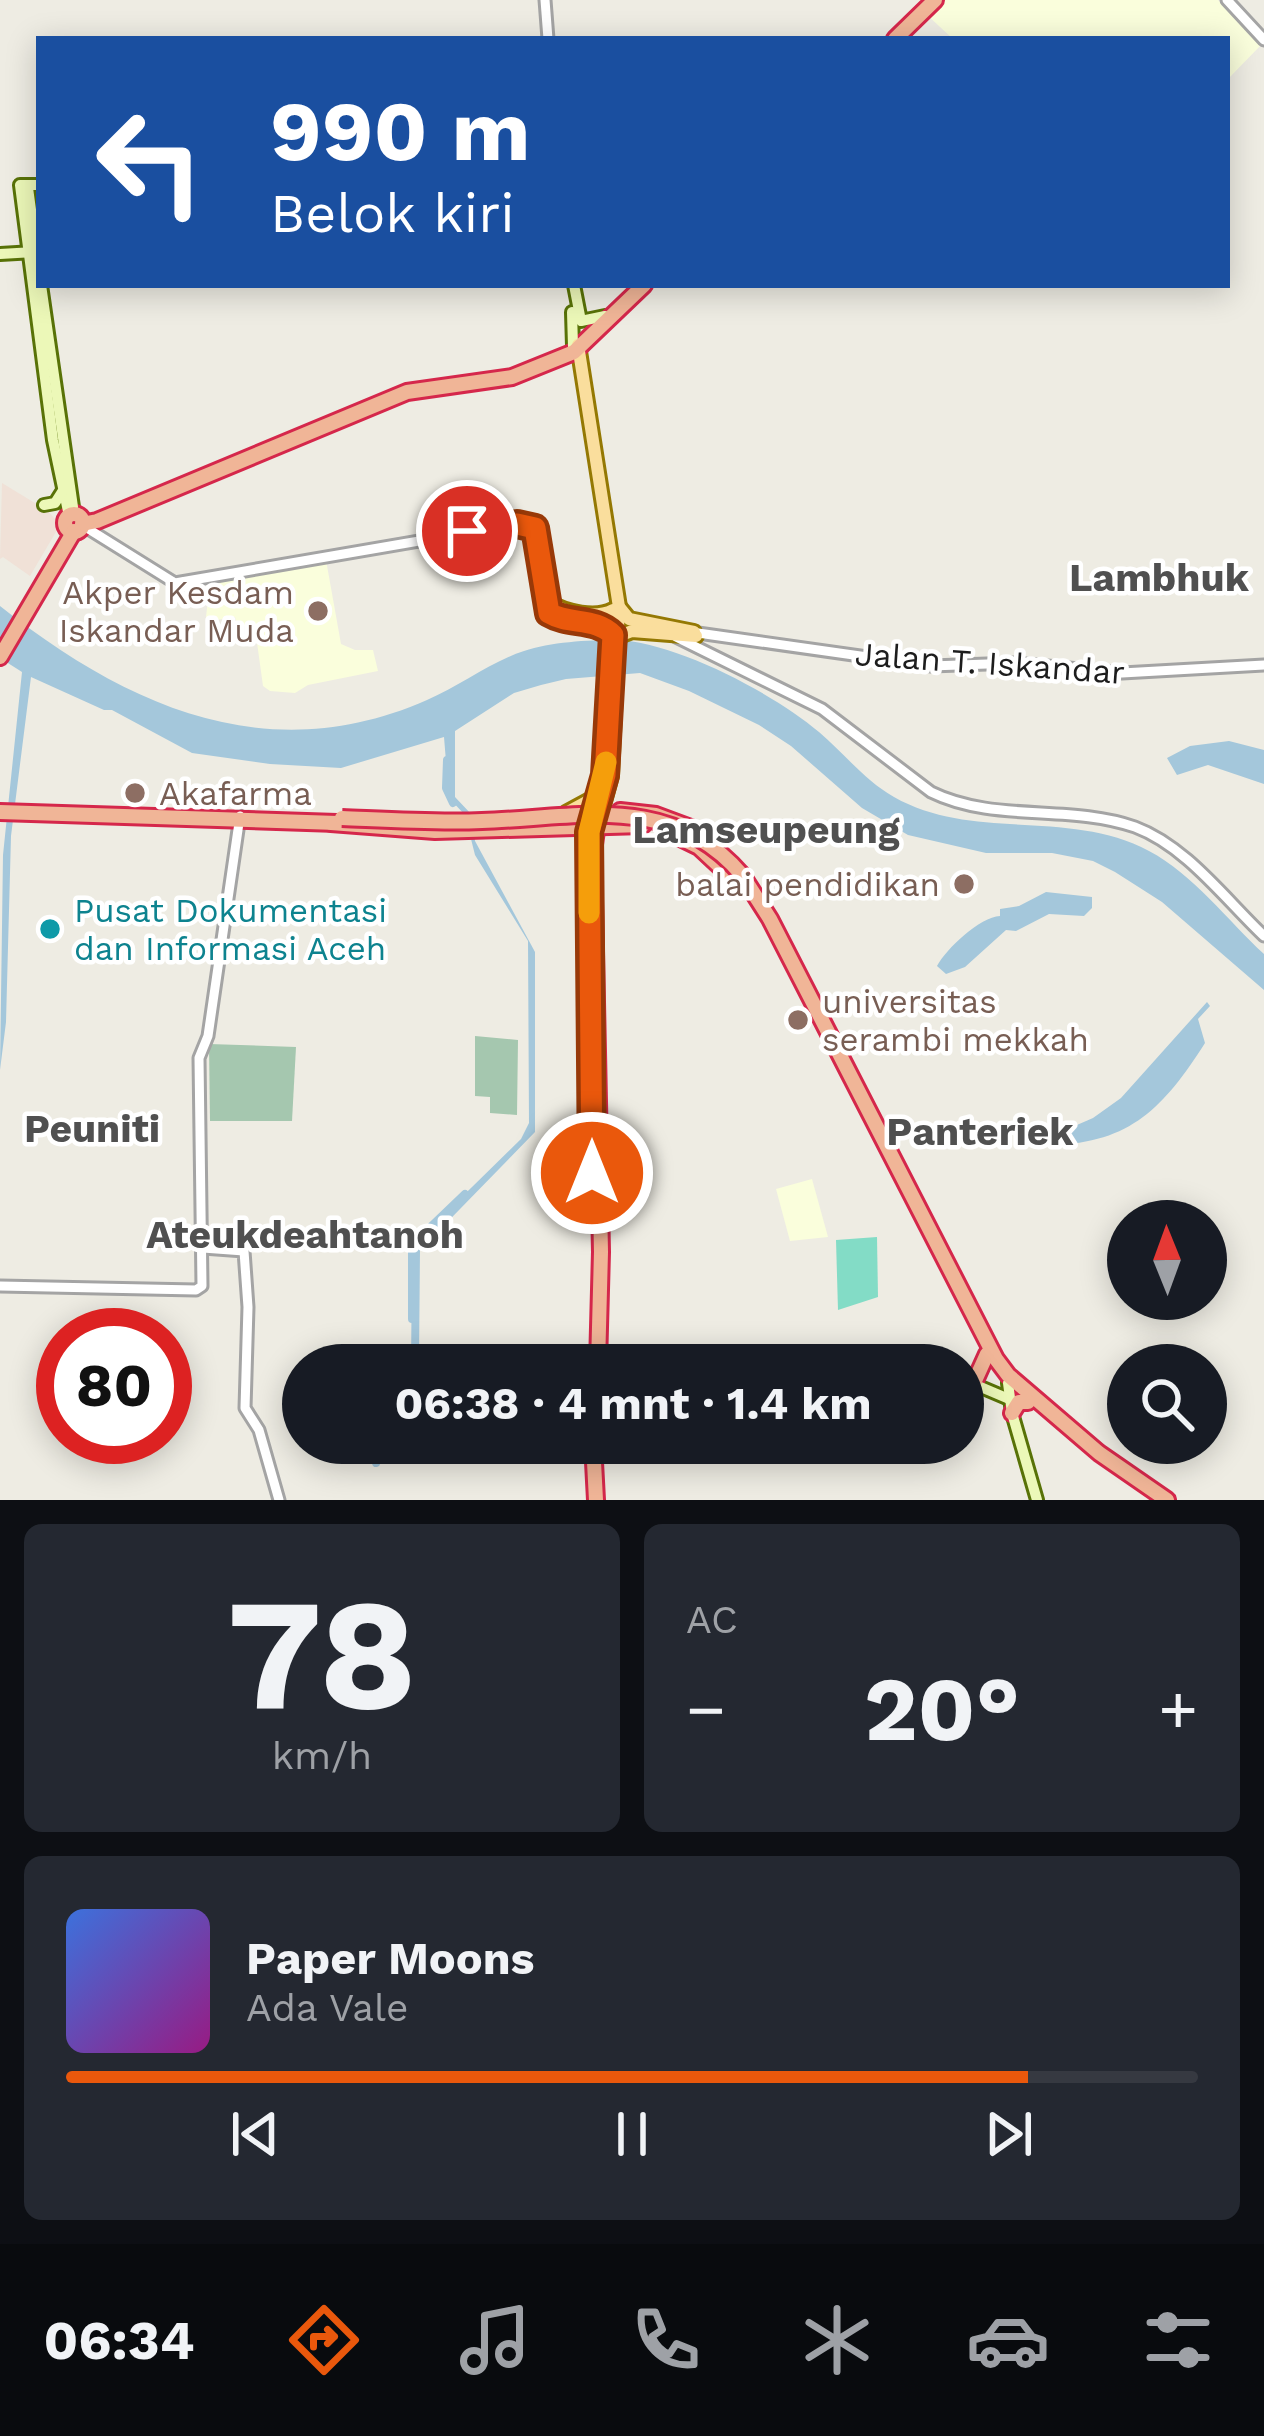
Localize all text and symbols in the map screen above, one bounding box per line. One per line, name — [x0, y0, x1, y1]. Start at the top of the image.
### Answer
text: 990 m — [270, 82, 531, 180]
icon: left — [72, 84, 228, 240]
text: Belok kiri — [270, 182, 515, 245]
pin — [416, 480, 518, 582]
icon: arrive — [434, 498, 500, 564]
district label: Lambhuk — [1069, 555, 1250, 600]
place label: Akper Kesdam Iskandar Muda — [59, 573, 294, 650]
marker: Akper Kesdam Iskandar Muda — [305, 598, 331, 624]
street label: Jalan T. Iskandar — [854, 634, 1126, 692]
place label: Akafarma — [159, 774, 312, 813]
marker: Akafarma — [122, 780, 148, 806]
district label: Lamseupeung — [632, 807, 900, 852]
place label: balai pendidikan — [675, 865, 940, 904]
marker: balai pendidikan — [951, 871, 977, 897]
place label: Pusat Dokumentasi dan Informasi Aceh — [74, 891, 387, 968]
marker: Pusat Dokumentasi dan Informasi Aceh — [37, 916, 63, 942]
place label: universitas serambi mekkah — [822, 982, 1089, 1059]
marker: universitas serambi mekkah — [785, 1007, 811, 1033]
district label: Peuniti — [24, 1106, 160, 1151]
district label: Panteriek — [886, 1109, 1074, 1154]
position arrow — [529, 1110, 655, 1236]
north arrow — [1107, 1200, 1227, 1320]
map controls — [1107, 1200, 1227, 1464]
district label: Ateukdeahtanoh — [146, 1212, 464, 1257]
speed limit sign: 80 — [36, 1308, 192, 1464]
button: search — [1107, 1344, 1227, 1464]
text: 06:38 · 4 mnt · 1.4 km — [394, 1377, 872, 1430]
text: 78 — [227, 1563, 417, 1746]
text: AC — [686, 1597, 738, 1642]
text: 20° — [864, 1656, 1020, 1762]
text: − — [686, 1671, 726, 1748]
text: + — [1158, 1671, 1198, 1748]
text: km/h — [272, 1733, 372, 1778]
text: Paper Moons — [246, 1932, 535, 1985]
text: Ada Vale — [246, 1985, 408, 2030]
icon: previous — [222, 2101, 288, 2167]
icon: pause — [599, 2101, 665, 2167]
icon: next — [976, 2101, 1042, 2167]
icon: directions — [282, 2298, 366, 2382]
icon: music — [453, 2298, 537, 2382]
icon: phone — [624, 2298, 708, 2382]
icon: climate — [795, 2298, 879, 2382]
icon: car — [966, 2298, 1050, 2382]
icon: filters — [1136, 2298, 1220, 2382]
text: 06:34 — [43, 2309, 195, 2372]

